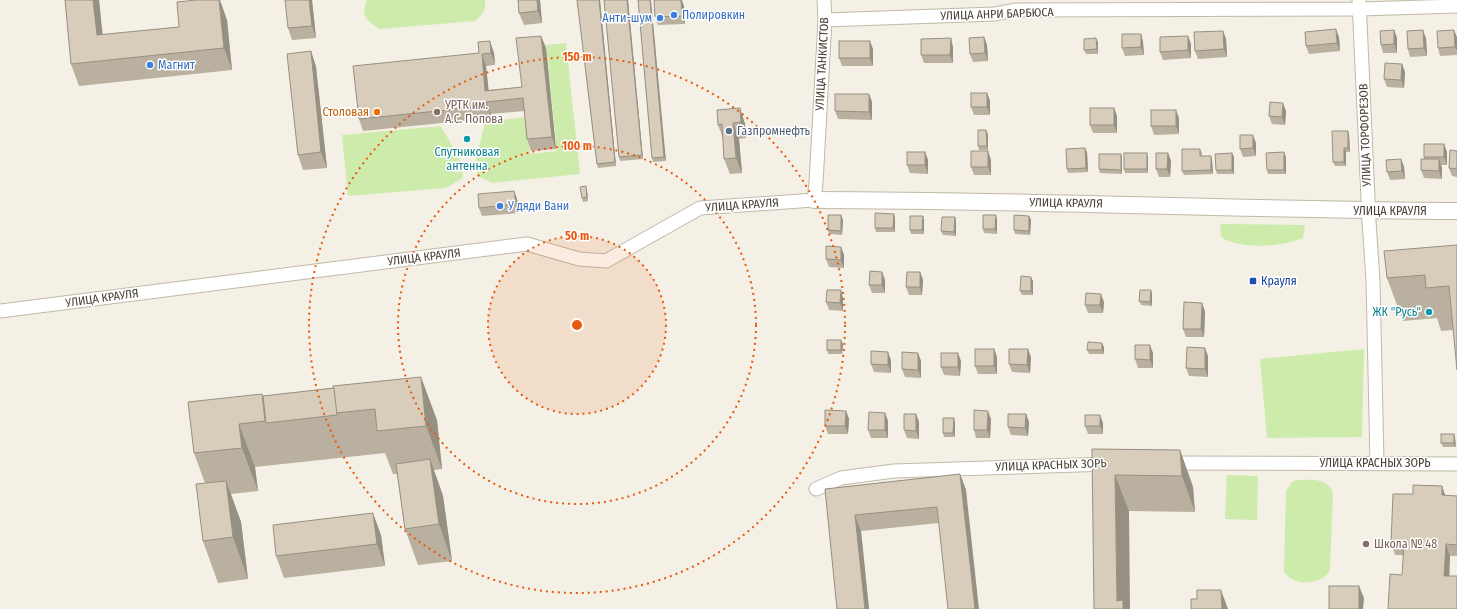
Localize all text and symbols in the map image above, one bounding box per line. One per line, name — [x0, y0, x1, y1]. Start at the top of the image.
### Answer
street label: УЛИЦА АНРИ БАРБЮСА — [939, 5, 1055, 23]
place label: Полировкин — [682, 8, 745, 22]
marker: Полировкин — [669, 10, 679, 20]
place label: Анти-шум — [602, 11, 652, 25]
marker: Анти-шум — [655, 13, 665, 23]
street label: УЛИЦА ТАНКИСТОВ — [813, 16, 831, 112]
text: 150 m — [562, 50, 592, 64]
place label: Магнит — [158, 58, 195, 72]
marker: Магнит — [145, 60, 155, 70]
street label: УЛИЦА ТОРФОРЕЗОВ — [1356, 83, 1374, 188]
place label: УРТК им. А.С. Попова — [444, 98, 503, 126]
place label: Столовая — [323, 105, 369, 119]
marker: Столовая — [372, 107, 382, 117]
marker: УРТК им. А.С. Попова — [432, 107, 442, 117]
place label: Газпромнефть — [737, 124, 811, 138]
marker: Газпромнефть — [724, 126, 734, 136]
marker: Спутниковая антенна — [462, 134, 472, 144]
text: 100 m — [562, 139, 592, 153]
place label: Спутниковая антенна — [435, 145, 499, 173]
street label: УЛИЦА КРАУЛЯ — [704, 195, 779, 215]
street label: УЛИЦА КРАУЛЯ — [1028, 195, 1103, 211]
place label: У дяди Вани — [507, 199, 569, 213]
marker: У дяди Вани — [495, 201, 505, 211]
street label: УЛИЦА КРАУЛЯ — [1352, 204, 1427, 218]
text: 50 m — [565, 229, 589, 243]
street label: УЛИЦА КРАУЛЯ — [386, 246, 461, 269]
place label: Крауля — [1261, 274, 1297, 288]
marker: Крауля — [1248, 276, 1258, 286]
street label: УЛИЦА КРАУЛЯ — [64, 286, 139, 310]
place label: ЖК "Русь" — [1373, 305, 1421, 319]
marker: ЖК "Русь" — [1424, 307, 1434, 317]
centre of rings — [570, 318, 584, 332]
street label: УЛИЦА КРАСНЫХ ЗОРЬ — [994, 456, 1107, 474]
street label: УЛИЦА КРАСНЫХ ЗОРЬ — [1318, 456, 1431, 470]
place label: Школа № 48 — [1374, 537, 1437, 551]
marker: Школа № 48 — [1361, 539, 1371, 549]

